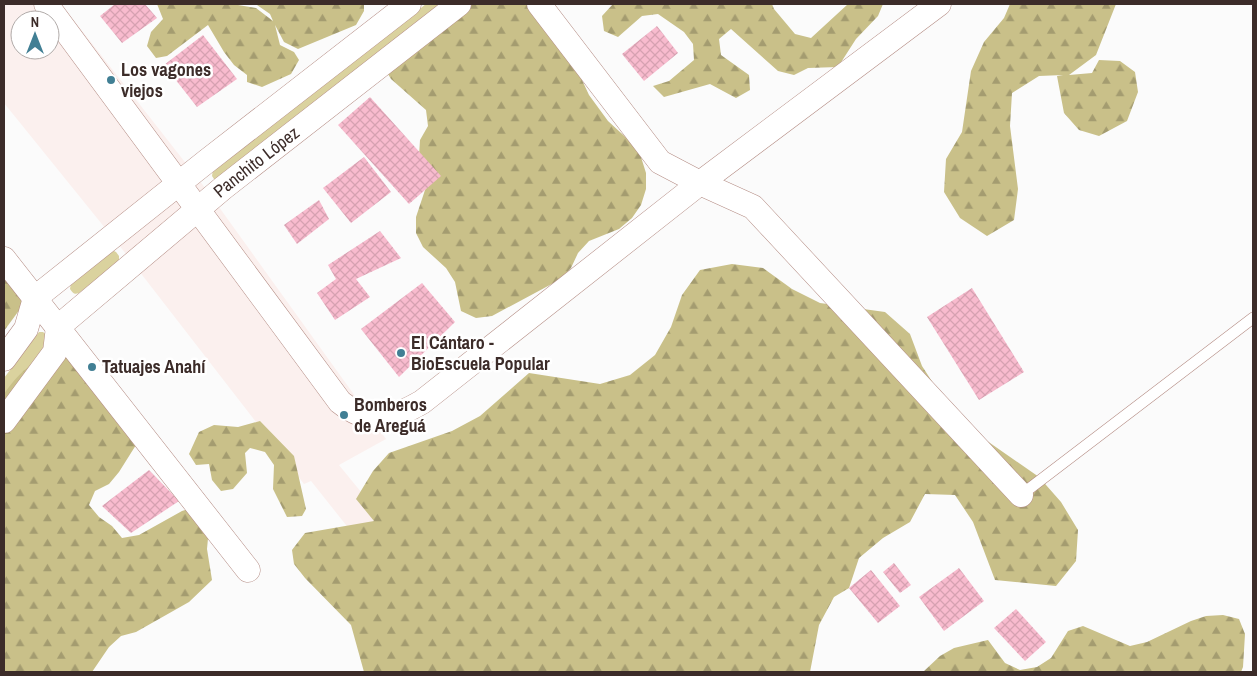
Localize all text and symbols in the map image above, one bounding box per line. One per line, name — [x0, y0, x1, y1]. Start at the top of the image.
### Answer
north arrow — [10, 10, 60, 60]
text: N — [31, 13, 39, 31]
place label: Los vagones viejos — [121, 57, 211, 103]
marker: Los vagones viejos — [105, 74, 117, 86]
street label: Panchito López — [208, 120, 304, 203]
place label: El Cántaro - BioEscuela Popular — [411, 330, 550, 376]
marker: El Cántaro - BioEscuela Popular — [395, 347, 407, 359]
place label: Tatuajes Anahí — [102, 354, 206, 379]
marker: Tatuajes Anahí — [86, 361, 98, 373]
place label: Bomberos de Areguá — [354, 392, 427, 438]
marker: Bomberos de Areguá — [338, 409, 350, 421]

